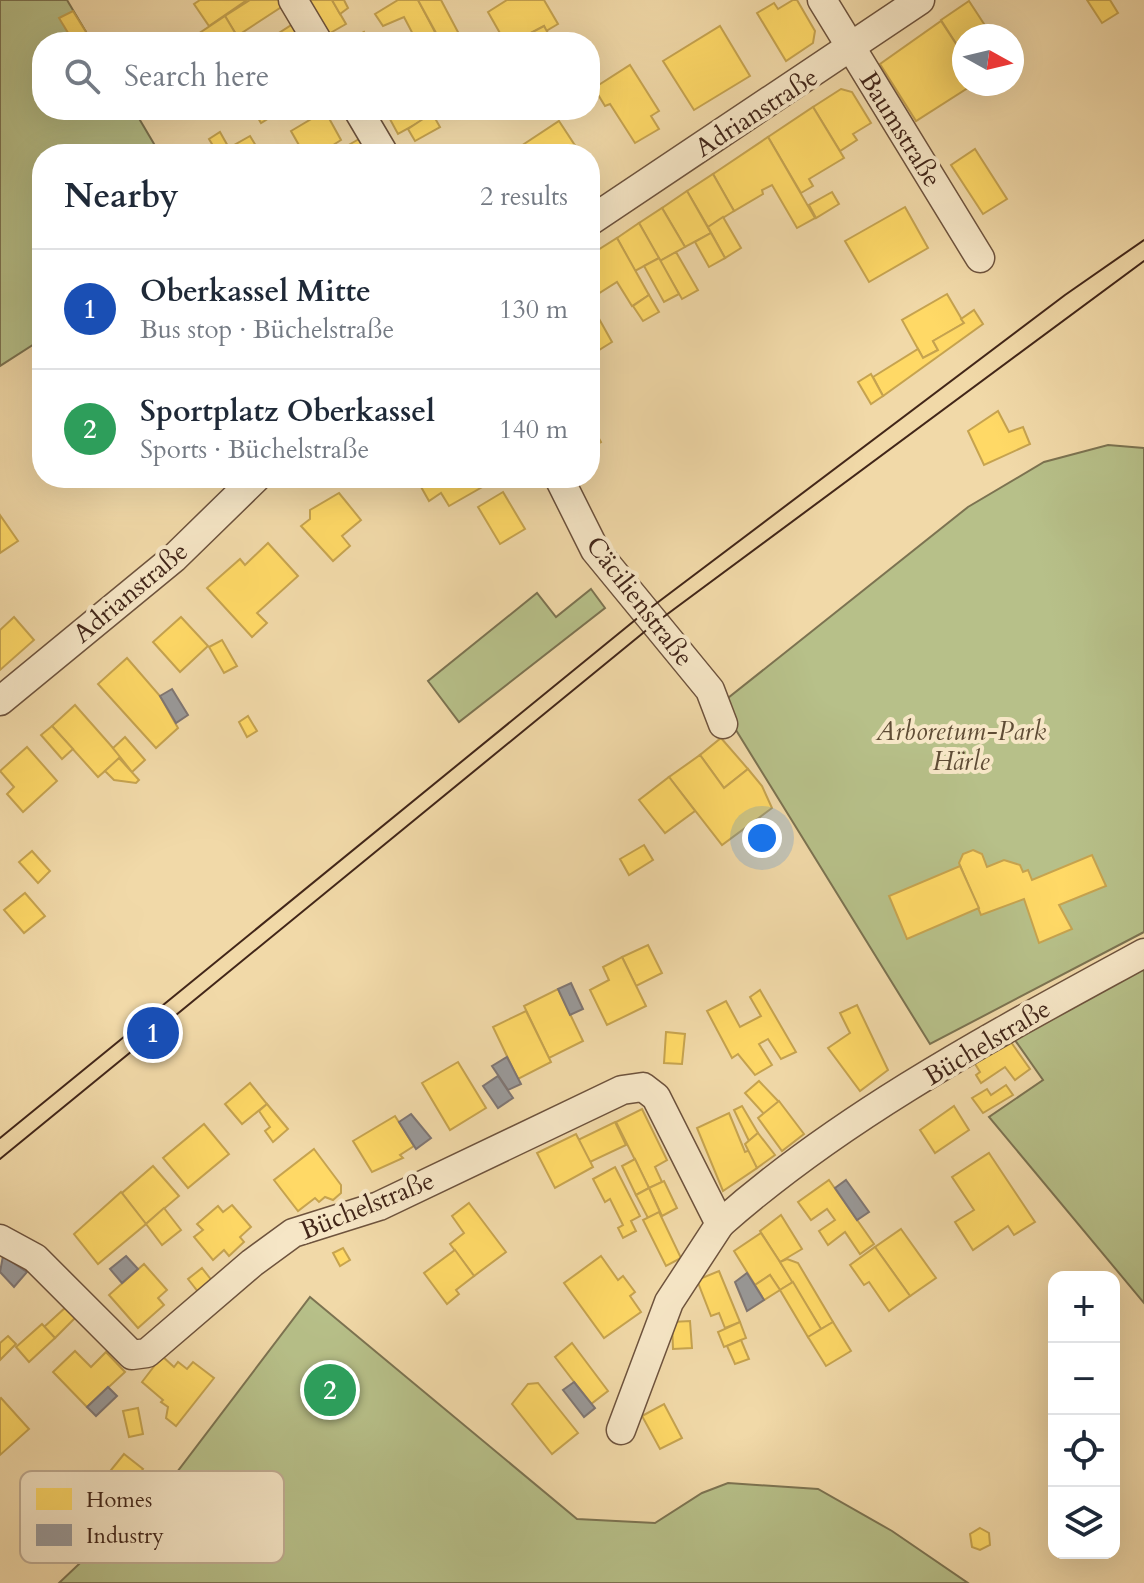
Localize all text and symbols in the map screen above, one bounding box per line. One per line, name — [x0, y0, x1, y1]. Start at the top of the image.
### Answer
north arrow — [952, 24, 1024, 96]
search box — [32, 32, 600, 120]
icon: search — [60, 54, 104, 98]
text: Search here — [124, 56, 269, 97]
street label: Adrianstraße — [688, 60, 825, 165]
street label: Baumstraße — [851, 65, 950, 194]
text: Nearby — [64, 173, 179, 219]
text: 2 results — [480, 179, 568, 214]
text: Oberkassel Mitte — [140, 271, 371, 312]
text: 1 — [83, 292, 97, 327]
text: 130 m — [499, 292, 568, 327]
text: Bus stop · Büchelstraße — [140, 312, 394, 347]
text: Sportplatz Oberkassel — [140, 391, 435, 432]
text: 2 — [83, 412, 97, 447]
text: 140 m — [499, 412, 568, 447]
text: Sports · Büchelstraße — [140, 432, 369, 467]
street label: Cäcilienstraße — [578, 529, 701, 674]
street label: Adrianstraße — [65, 534, 195, 651]
park label: Arboretum-Park Härle — [875, 714, 1046, 779]
your location — [742, 818, 782, 858]
street label: Büchelstraße — [918, 991, 1057, 1094]
pin: 1 — [127, 1003, 179, 1063]
street label: Büchelstraße — [295, 1163, 439, 1248]
map controls — [1048, 1271, 1120, 1559]
button: + — [1048, 1271, 1120, 1343]
button: − — [1048, 1343, 1120, 1415]
pin: 2 — [304, 1360, 356, 1420]
button: locate — [1048, 1415, 1120, 1487]
legend — [20, 1471, 284, 1563]
text: Homes — [86, 1485, 152, 1515]
button: layers — [1048, 1487, 1120, 1559]
text: Industry — [86, 1521, 164, 1551]

